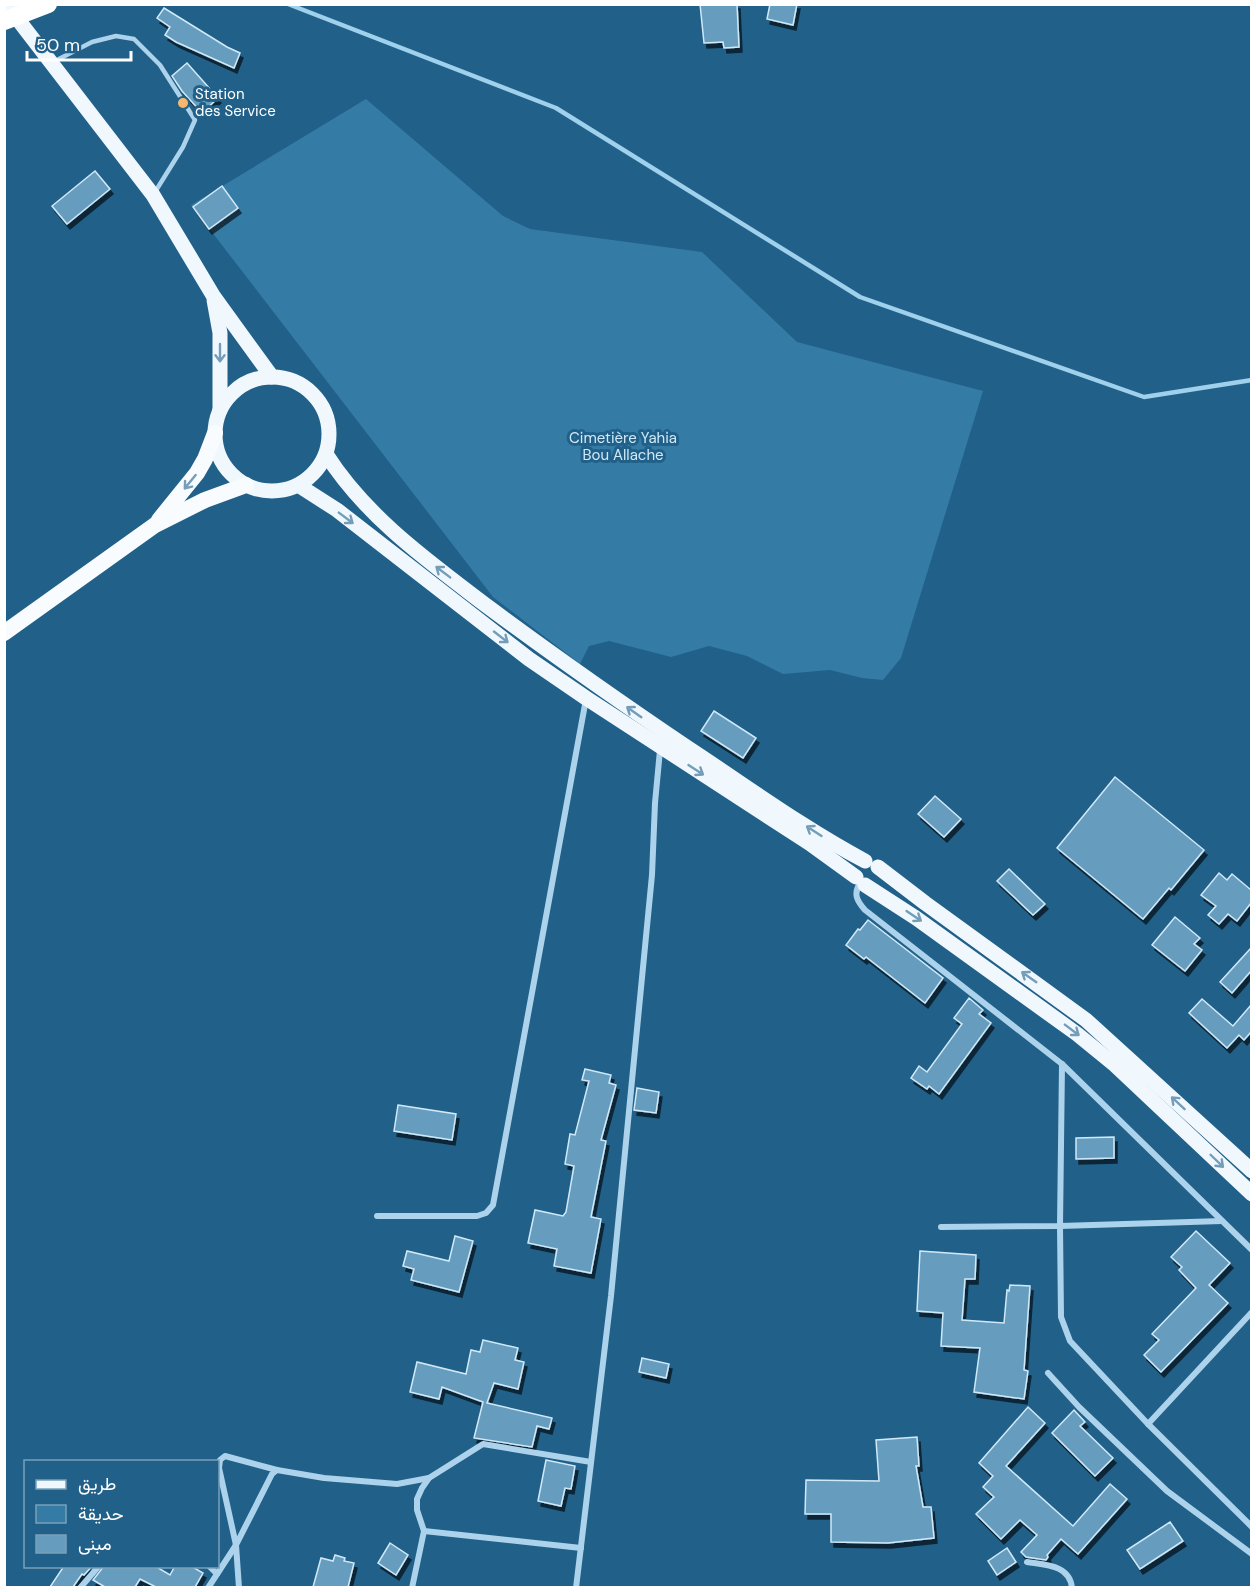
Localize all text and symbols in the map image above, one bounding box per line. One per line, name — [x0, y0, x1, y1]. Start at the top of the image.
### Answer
scale bar — [27, 24, 130, 62]
text: 50 m — [36, 33, 80, 57]
place label: Station des Service — [195, 84, 276, 121]
marker: Station des Service — [176, 96, 190, 110]
one-way arrow — [214, 343, 226, 363]
park label: Cimetière Yahia Bou Allache — [569, 428, 677, 465]
one-way arrow — [183, 473, 196, 489]
one-way arrow — [338, 511, 354, 524]
one-way arrow — [435, 566, 451, 579]
one-way arrow — [492, 631, 508, 644]
one-way arrow — [627, 706, 643, 718]
one-way arrow — [688, 764, 705, 777]
one-way arrow — [806, 825, 823, 837]
one-way arrow — [905, 911, 922, 923]
one-way arrow — [1021, 971, 1037, 983]
one-way arrow — [1064, 1024, 1080, 1037]
one-way arrow — [1171, 1096, 1186, 1110]
one-way arrow — [1209, 1153, 1224, 1167]
legend — [24, 1460, 219, 1568]
text: طريق — [78, 1472, 116, 1496]
text: حديقة — [78, 1502, 124, 1526]
text: مبنى — [78, 1532, 112, 1556]

